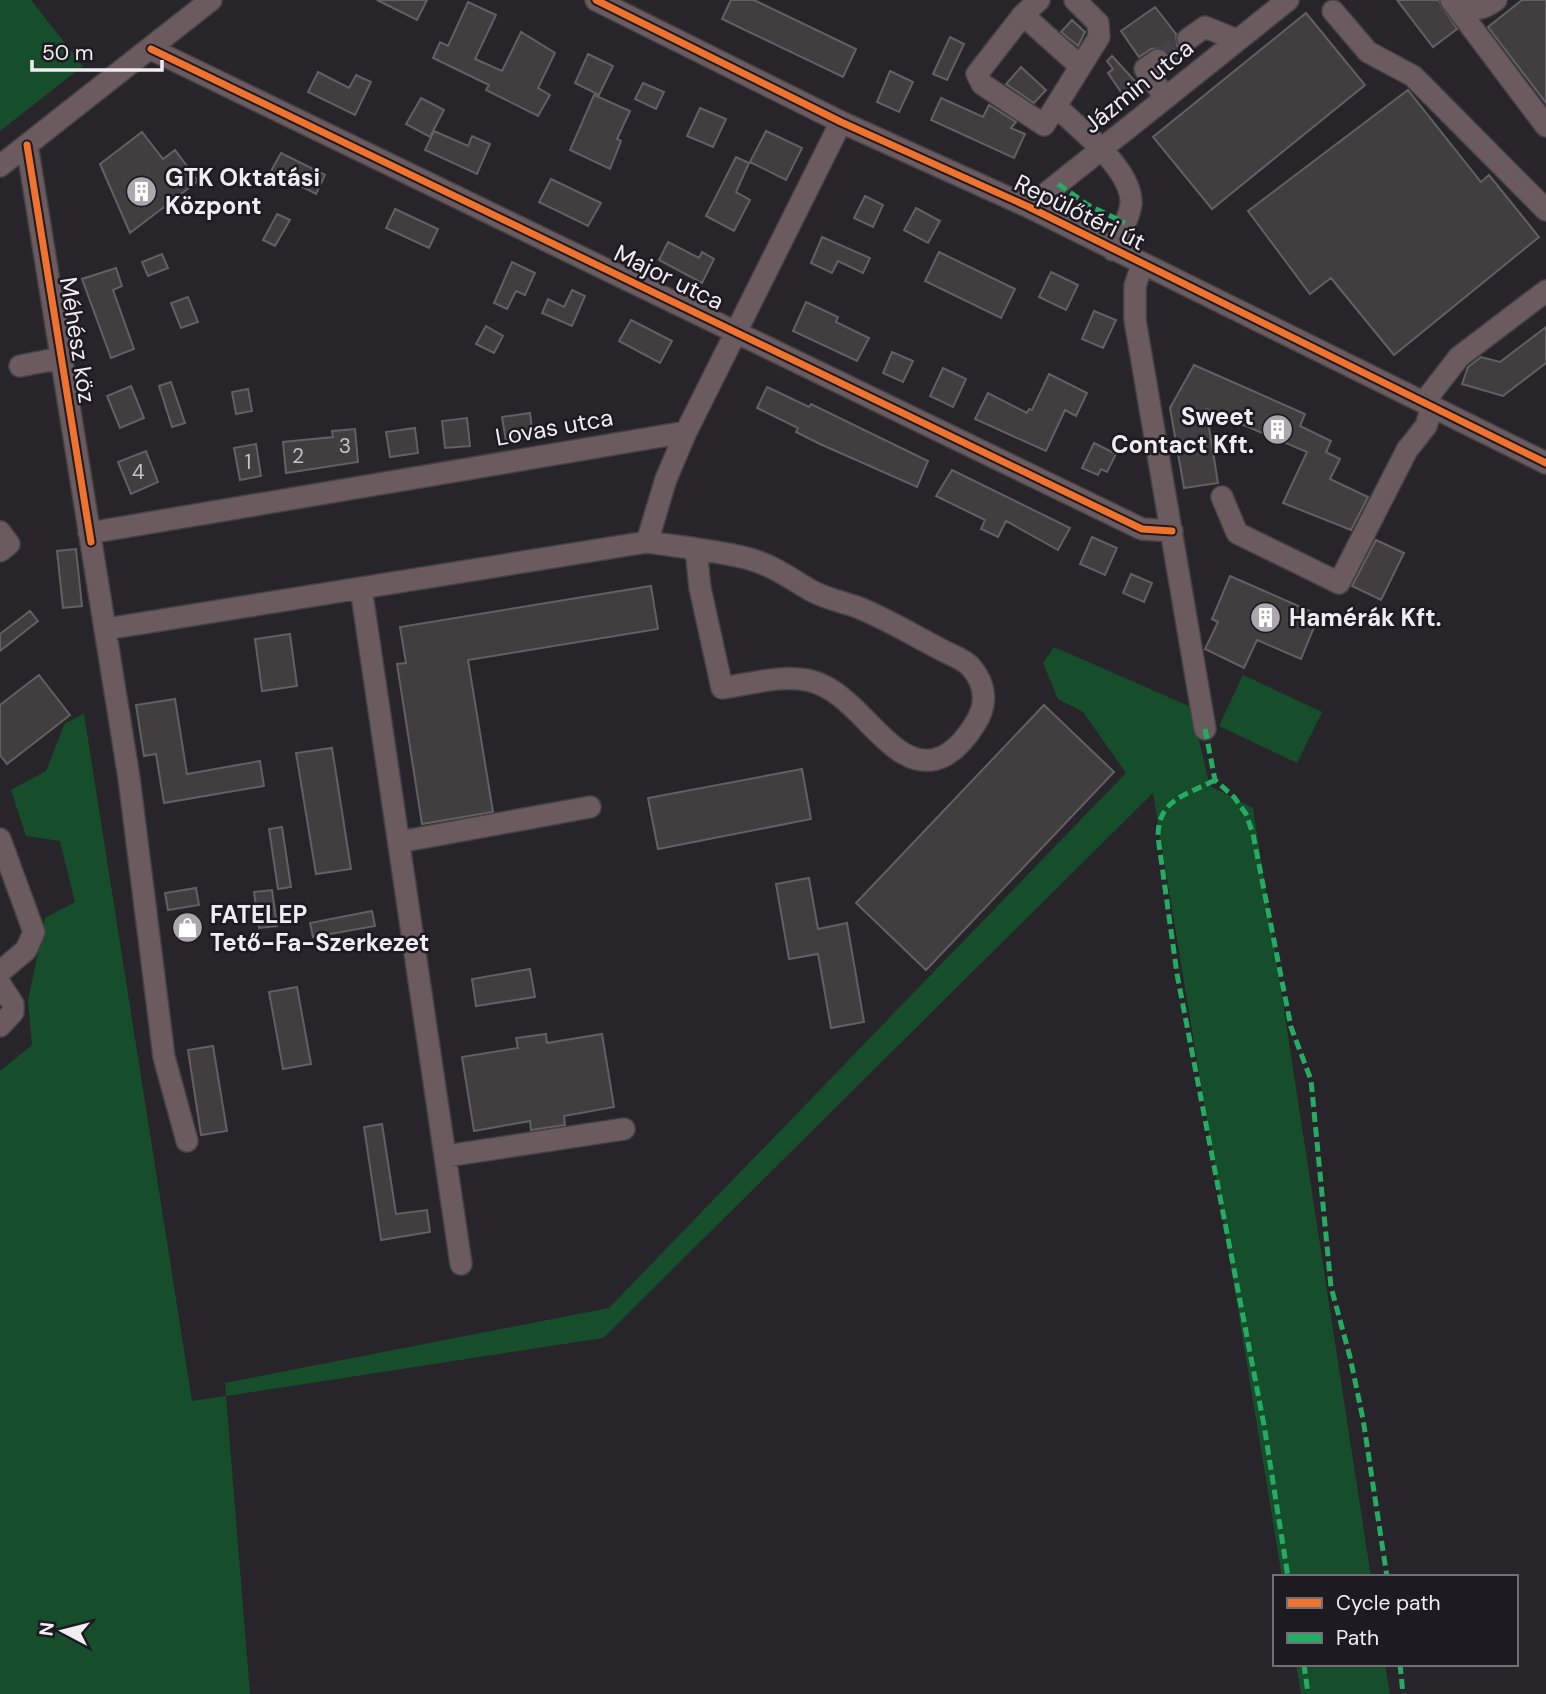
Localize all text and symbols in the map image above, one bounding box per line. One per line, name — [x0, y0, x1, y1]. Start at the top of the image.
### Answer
scale bar — [32, 28, 161, 72]
street label: Jázmin utca — [1077, 32, 1199, 140]
text: 50 m — [42, 39, 93, 67]
place label: GTK Oktatási Központ — [165, 162, 320, 221]
street label: Repülőtéri út — [1009, 167, 1151, 257]
building icon: GTK Oktatási Központ — [125, 174, 159, 208]
street label: Major utca — [609, 237, 729, 317]
street label: Méhész köz — [53, 275, 103, 405]
street label: Lovas utca — [493, 401, 615, 453]
place label: Sweet Contact Kft. — [1111, 401, 1254, 460]
building icon: Sweet Contact Kft. — [1260, 413, 1294, 447]
house number: 3 — [339, 432, 351, 460]
house number: 2 — [292, 442, 304, 470]
house number: 1 — [245, 448, 251, 476]
house number: 4 — [132, 458, 145, 486]
building icon: Hamérák Kft. — [1249, 600, 1283, 634]
place label: Hamérák Kft. — [1289, 602, 1442, 633]
place label: FATELEP Tető-Fa-Szerkezet — [210, 899, 429, 958]
shop icon: FATELEP Tető-Fa-Szerkezet — [170, 911, 204, 945]
legend — [1273, 1575, 1518, 1666]
text: Cycle path — [1336, 1589, 1441, 1617]
north arrow — [28, 1596, 98, 1666]
text: N — [33, 1621, 60, 1637]
text: Path — [1336, 1624, 1379, 1652]

